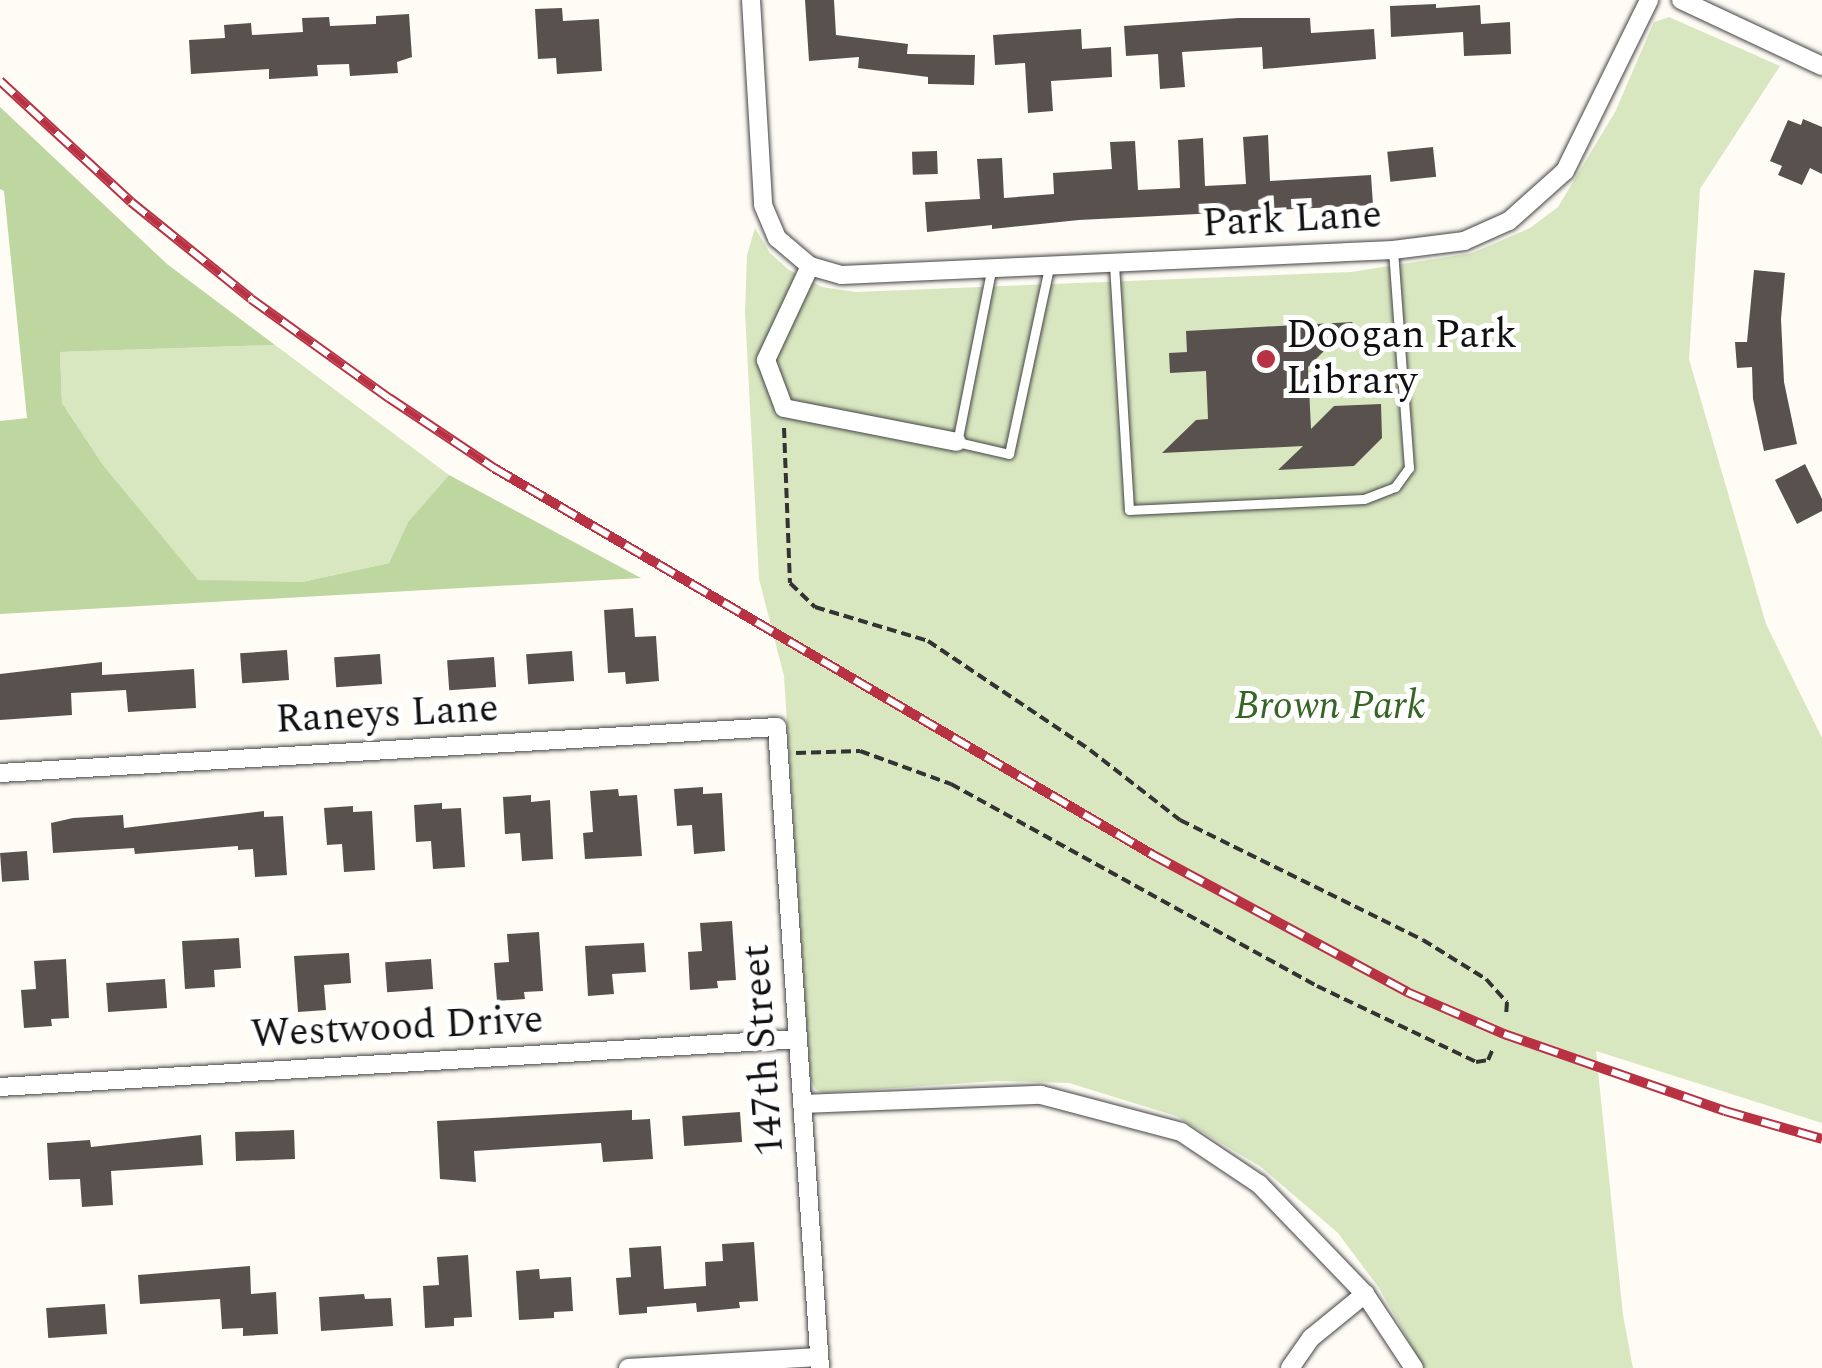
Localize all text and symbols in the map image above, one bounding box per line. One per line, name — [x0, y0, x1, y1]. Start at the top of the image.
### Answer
street label: Park Lane — [1201, 191, 1383, 249]
place label: Doogan Park Library — [1286, 312, 1517, 406]
marker: Doogan Park Library — [1255, 348, 1277, 370]
park label: Brown Park — [1235, 683, 1425, 731]
street label: Raneys Lane — [274, 685, 500, 745]
street label: 147th Street — [733, 942, 795, 1158]
street label: Westwood Drive — [250, 996, 544, 1060]

